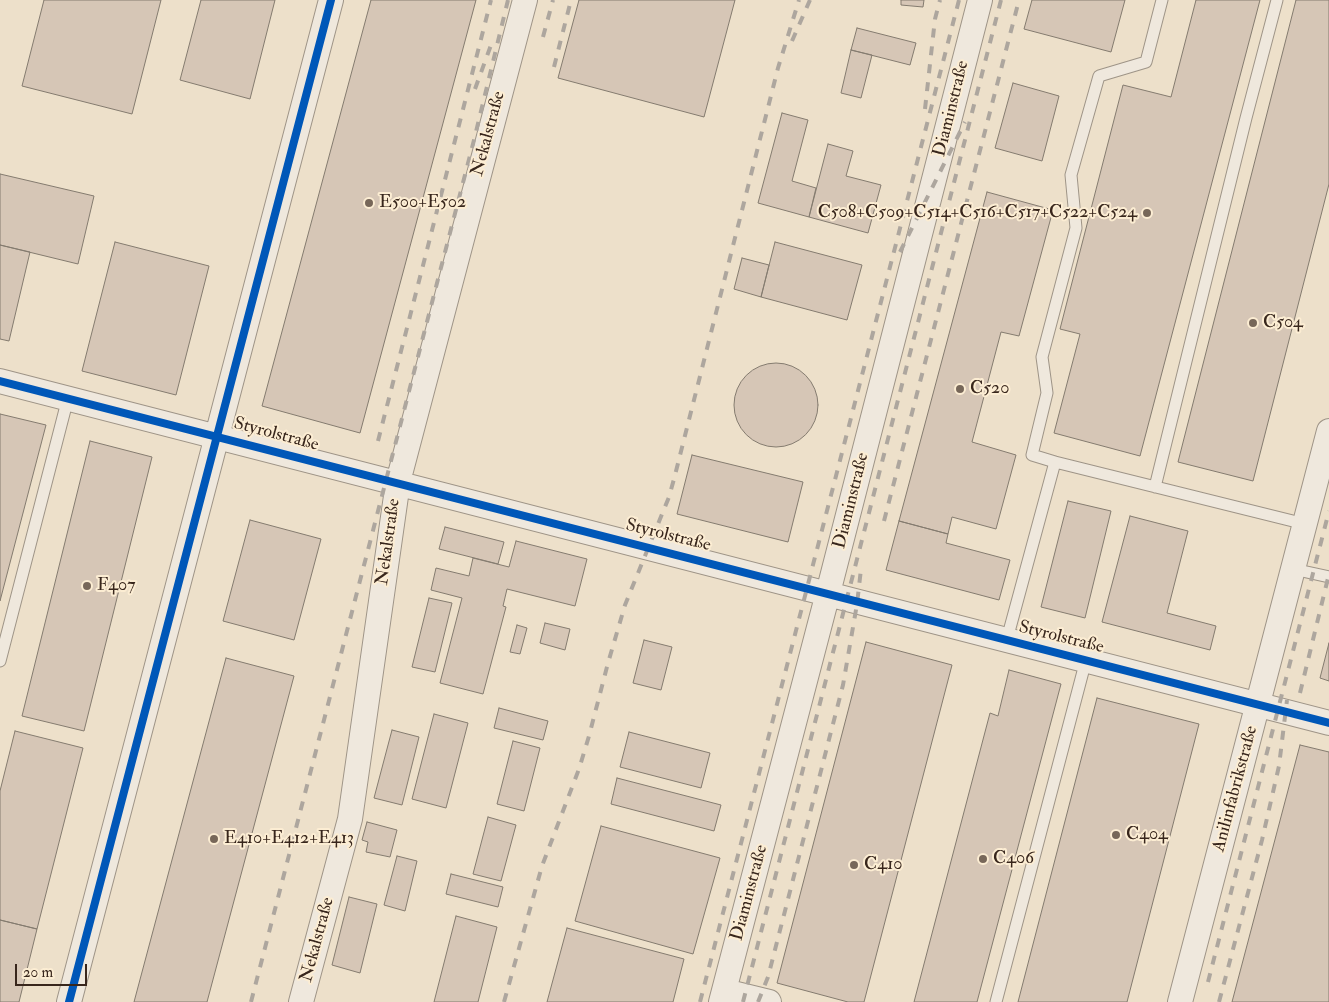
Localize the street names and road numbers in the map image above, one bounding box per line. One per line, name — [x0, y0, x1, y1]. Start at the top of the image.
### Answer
street label: Diaminstraße — [930, 59, 974, 159]
street label: Nekalstraße — [467, 89, 511, 179]
street label: Styrolstraße — [231, 413, 321, 457]
street label: Diaminstraße — [830, 451, 874, 551]
street label: Nekalstraße — [372, 497, 406, 587]
street label: Styrolstraße — [623, 515, 713, 557]
street label: Styrolstraße — [1016, 617, 1106, 659]
street label: Anilinfabrikstraße — [1209, 724, 1263, 854]
street label: Diaminstraße — [727, 843, 773, 943]
street label: Nekalstraße — [296, 895, 340, 985]

